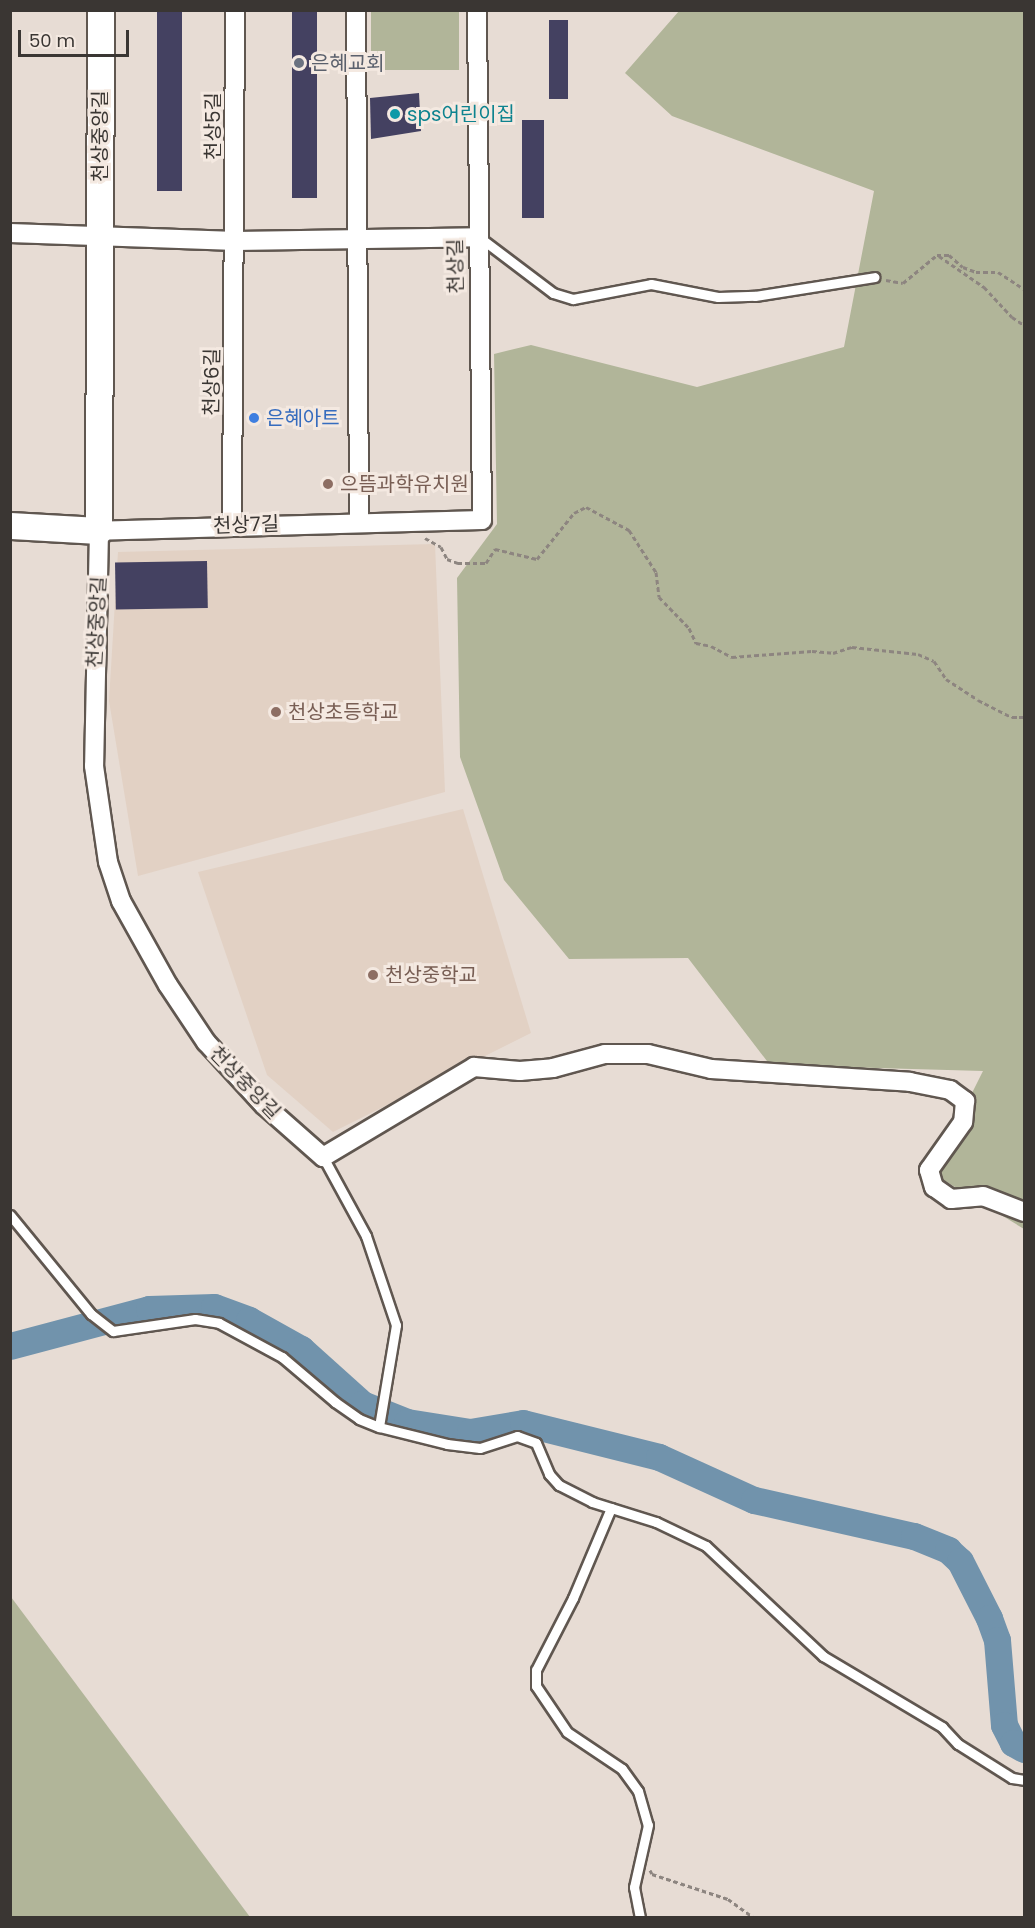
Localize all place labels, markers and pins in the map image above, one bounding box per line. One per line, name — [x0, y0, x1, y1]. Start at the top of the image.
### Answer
place label: 은혜교회 — [311, 51, 385, 75]
marker: 은혜교회 — [292, 56, 306, 70]
place label: sps어린이집 — [407, 102, 515, 126]
marker: sps어린이집 — [388, 107, 402, 121]
place label: 은혜아트 — [266, 406, 340, 430]
marker: 은혜아트 — [247, 411, 261, 425]
place label: 으뜸과학유치원 — [340, 472, 469, 496]
marker: 으뜸과학유치원 — [321, 477, 335, 491]
place label: 천상초등학교 — [288, 700, 398, 724]
marker: 천상초등학교 — [269, 705, 283, 719]
place label: 천상중학교 — [385, 963, 477, 987]
marker: 천상중학교 — [366, 968, 380, 982]

